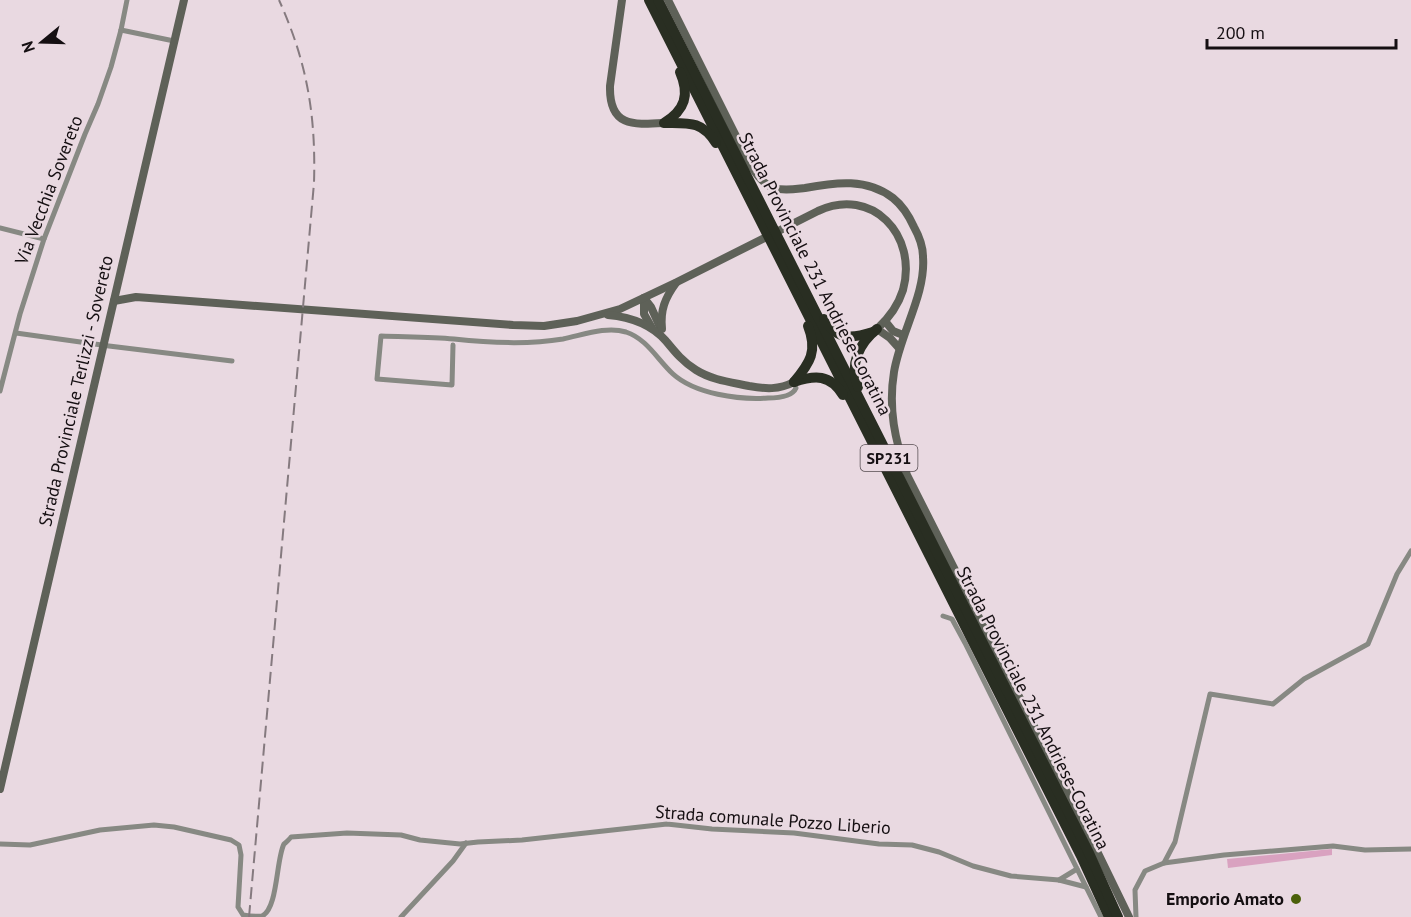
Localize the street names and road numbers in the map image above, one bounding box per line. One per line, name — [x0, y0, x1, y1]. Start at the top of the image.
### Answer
street label: Via Vecchia Sovereto — [9, 112, 88, 269]
street label: Strada Provinciale 231 Andriese-Coratina — [734, 128, 897, 419]
street label: Strada Provinciale Terlizzi - Sovereto — [33, 253, 118, 529]
road number: SP231 — [860, 445, 918, 471]
street label: Strada Provinciale 231 Andriese-Coratina — [952, 562, 1115, 853]
street label: Strada comunale Pozzo Liberio — [654, 800, 892, 839]

